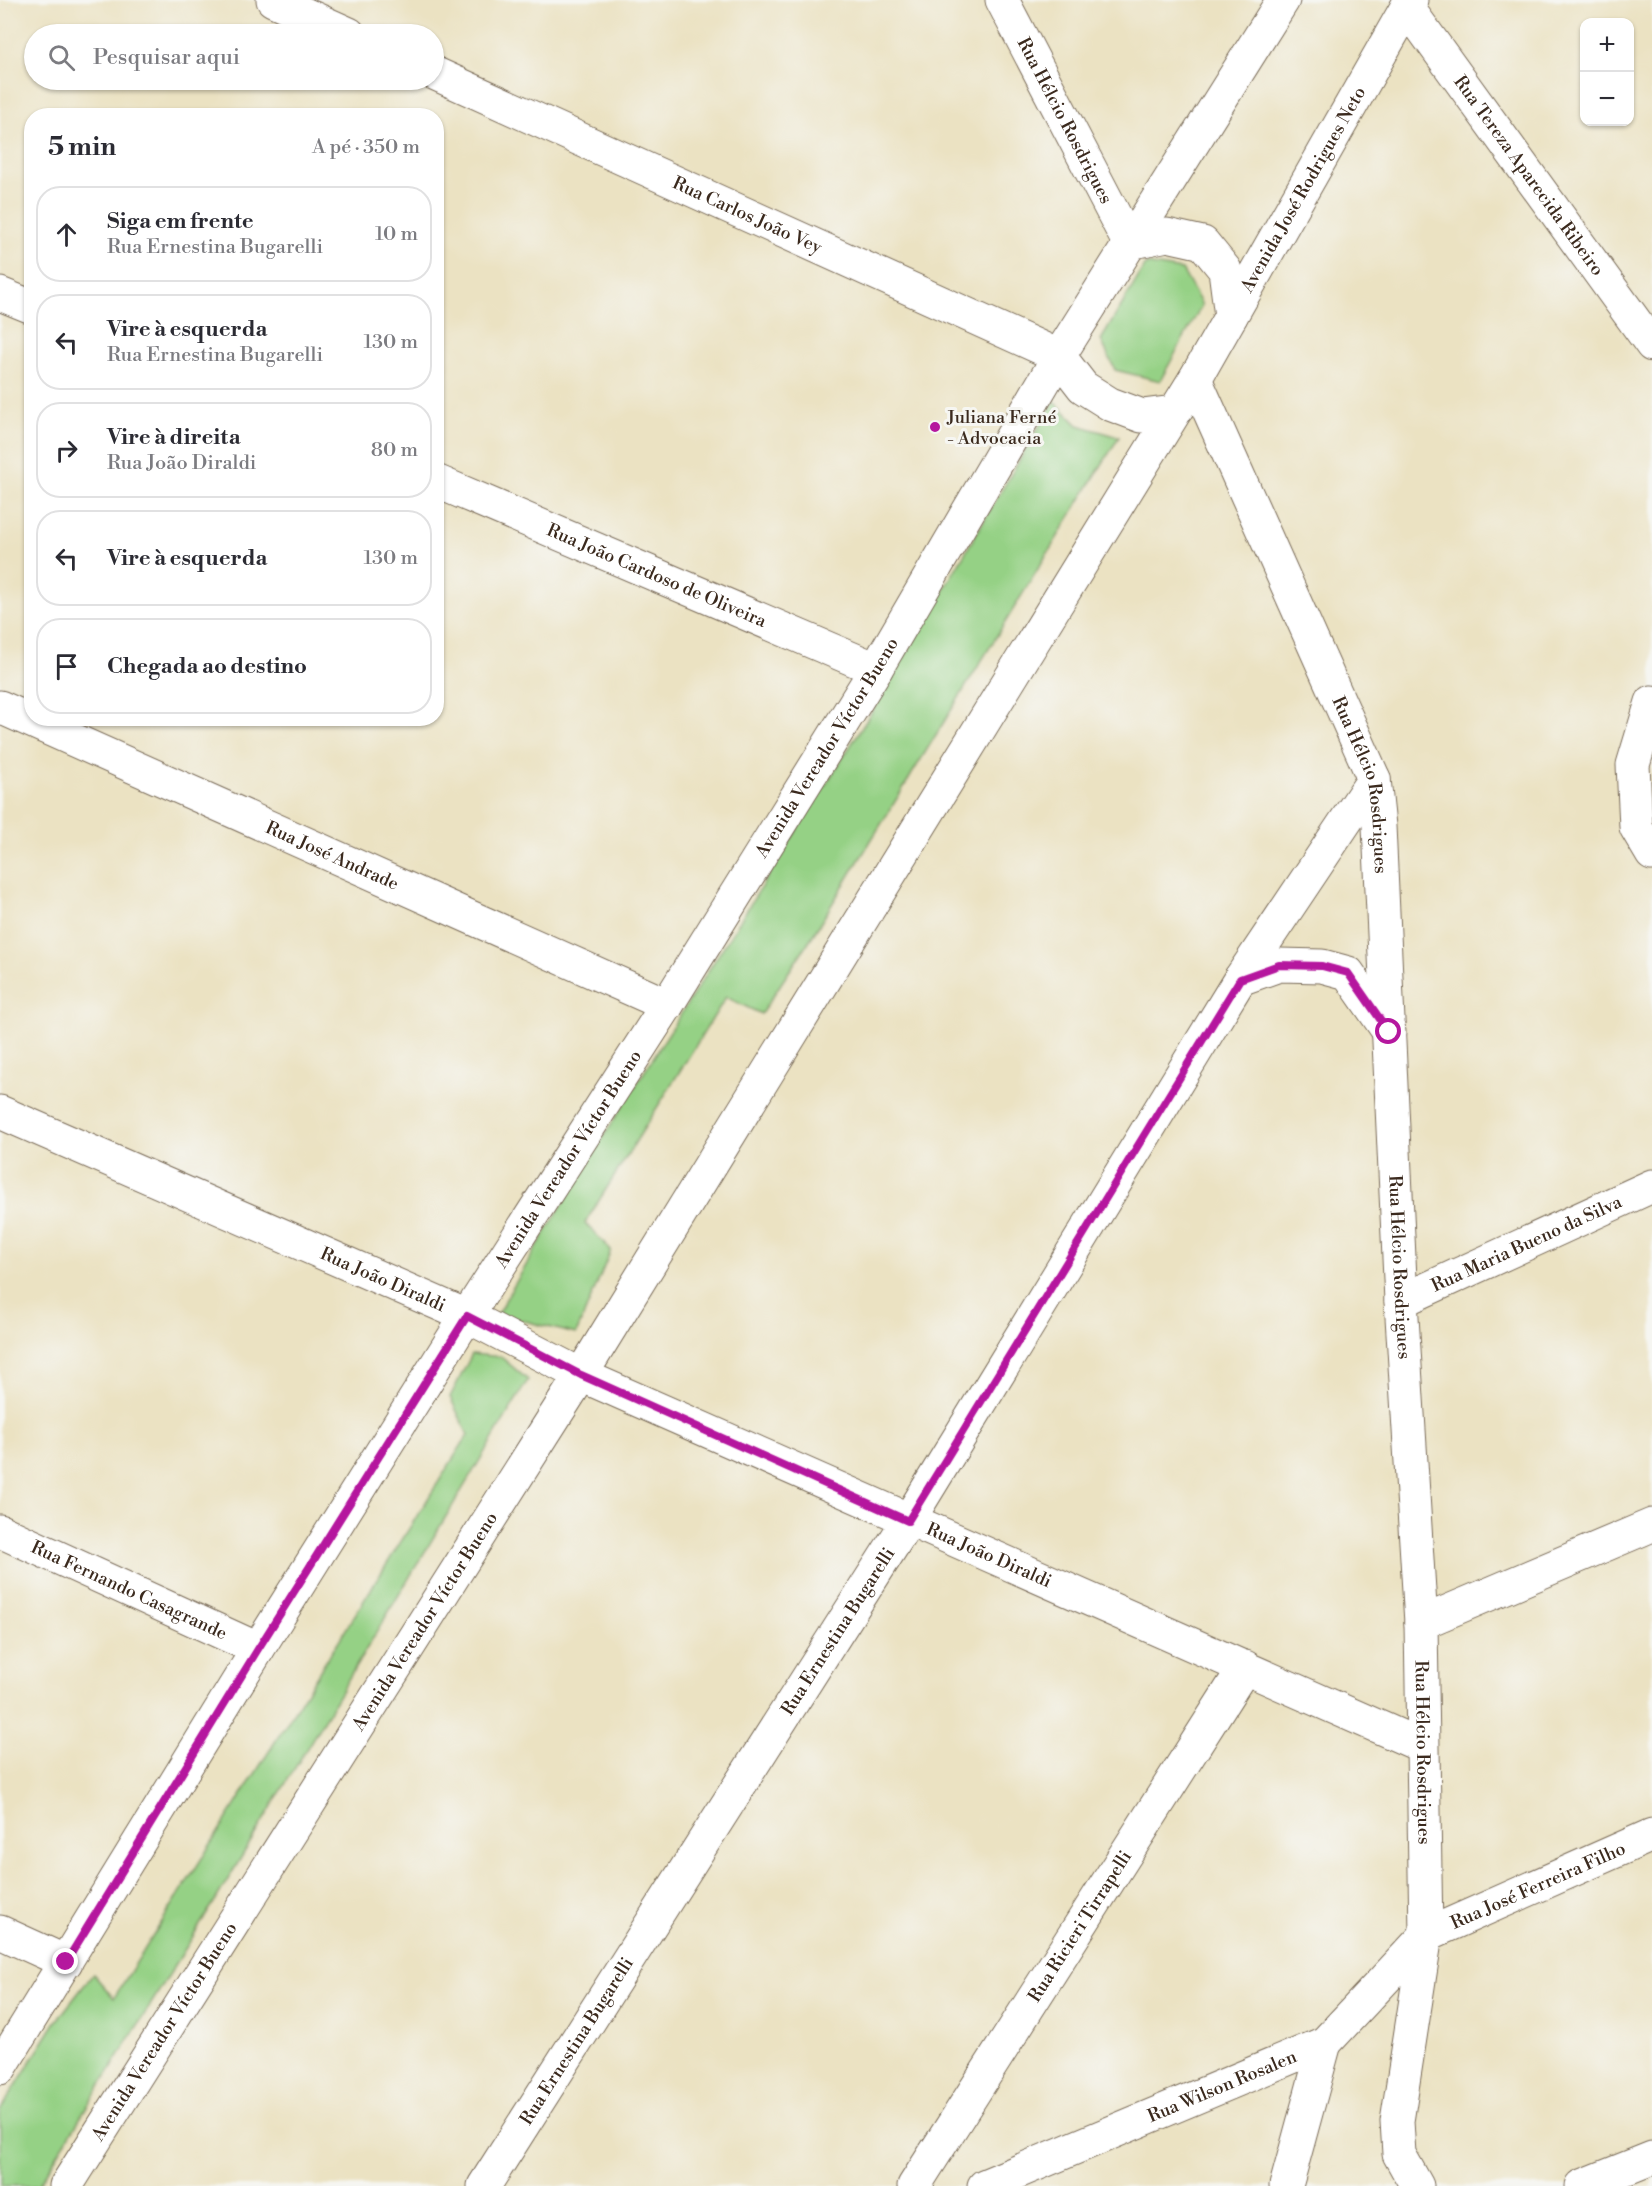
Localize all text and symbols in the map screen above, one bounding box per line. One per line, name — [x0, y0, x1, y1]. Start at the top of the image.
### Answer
map controls — [1580, 18, 1634, 126]
button: + — [1580, 18, 1634, 72]
search box — [24, 24, 444, 90]
street label: Rua Hélcio Rosdrigues — [1012, 33, 1118, 208]
icon: search — [45, 41, 78, 74]
text: Pesquisar aqui — [93, 44, 240, 71]
street label: Rua Tereza Aparecida Ribeiro — [1449, 71, 1609, 280]
button: − — [1580, 72, 1634, 126]
street label: Avenida José Rodrigues Neto — [1235, 82, 1371, 297]
text: 5 min — [48, 131, 116, 163]
text: A pé · 350 m — [312, 135, 420, 160]
street label: Rua Carlos João Vey — [669, 171, 826, 259]
text: Siga em frente — [107, 208, 254, 235]
icon: ahead — [50, 218, 83, 251]
text: 10 m — [375, 222, 418, 247]
text: Rua Ernestina Bugarelli — [107, 235, 323, 260]
text: Vire à esquerda — [107, 316, 267, 343]
icon: left — [50, 326, 83, 359]
text: 130 m — [363, 330, 418, 355]
text: Rua Ernestina Bugarelli — [107, 343, 323, 368]
place label: Juliana Ferné - Advocacia — [946, 406, 1056, 450]
marker: Juliana Ferné - Advocacia — [928, 420, 942, 434]
text: Vire à direita — [107, 424, 241, 451]
icon: right — [50, 434, 83, 467]
text: 80 m — [371, 438, 418, 463]
text: Rua João Diraldi — [107, 451, 256, 476]
street label: Rua João Cardoso de Oliveira — [543, 518, 771, 633]
icon: left — [50, 542, 83, 575]
text: Vire à esquerda — [107, 545, 267, 572]
text: 130 m — [363, 546, 418, 571]
street label: Avenida Vereador Víctor Bueno — [749, 633, 903, 863]
icon: arrive — [50, 650, 83, 683]
text: Chegada ao destino — [107, 653, 307, 680]
street label: Rua Hélcio Rosdrigues — [1327, 693, 1393, 874]
street label: Rua José Andrade — [262, 816, 403, 895]
route start — [1375, 1018, 1401, 1044]
street label: Avenida Vereador Víctor Bueno — [489, 1046, 647, 1273]
street label: Rua Hélcio Rosdrigues — [1384, 1174, 1416, 1360]
street label: Rua Maria Bueno da Silva — [1428, 1190, 1626, 1297]
street label: Rua João Diraldi — [317, 1242, 449, 1317]
street label: Avenida Vereador Víctor Bueno — [346, 1508, 503, 1736]
street label: Rua João Diraldi — [923, 1517, 1055, 1593]
street label: Rua Fernando Casagrande — [27, 1535, 231, 1645]
street label: Rua Ernestina Bugarelli — [776, 1543, 900, 1719]
street label: Rua Hélcio Rosdrigues — [1410, 1660, 1436, 1845]
street label: Rua José Ferreira Filho — [1447, 1837, 1629, 1934]
street label: Rua Ricieri Tirrapelli — [1023, 1846, 1137, 2006]
street label: Avenida Vereador Víctor Bueno — [86, 1918, 242, 2146]
route end — [52, 1948, 78, 1974]
street label: Rua Ernestina Bugarelli — [514, 1953, 638, 2129]
street label: Rua Wilson Rosalen — [1144, 2045, 1300, 2128]

